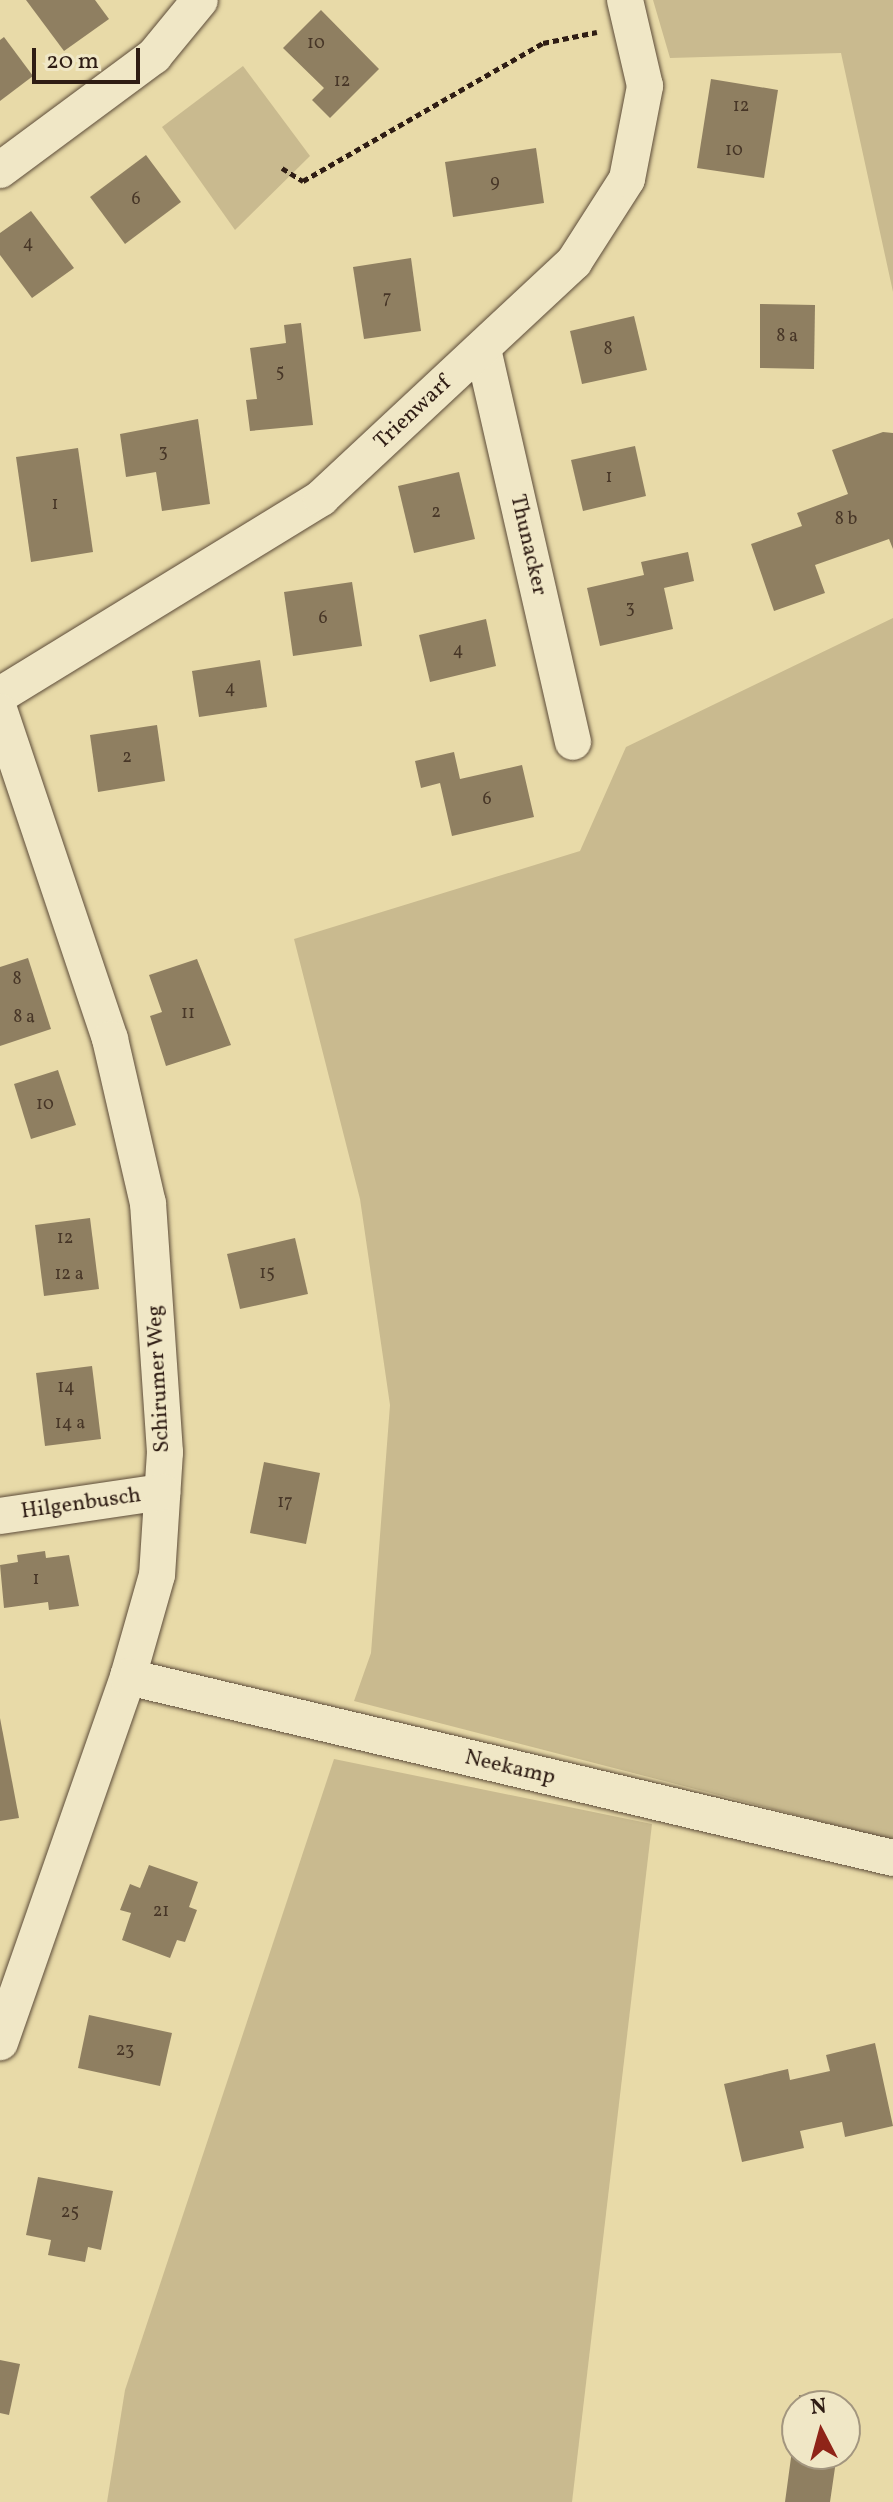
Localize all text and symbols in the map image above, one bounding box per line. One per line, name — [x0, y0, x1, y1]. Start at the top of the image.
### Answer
scale bar — [36, 32, 144, 82]
house number: 10 — [307, 33, 325, 55]
text: 20 m — [46, 45, 99, 79]
house number: 12 — [334, 71, 350, 93]
house number: 12 — [733, 96, 749, 118]
house number: 10 — [725, 140, 743, 162]
house number: 9 — [490, 172, 500, 194]
house number: 6 — [131, 189, 141, 211]
house number: 4 — [23, 233, 33, 255]
house number: 7 — [383, 288, 391, 310]
house number: 8 a — [776, 326, 798, 348]
house number: 8 — [603, 339, 613, 361]
house number: 5 — [276, 362, 284, 384]
street label: Trienwarf — [369, 371, 457, 455]
house number: 3 — [158, 442, 168, 464]
house number: 1 — [606, 467, 612, 489]
street label: Thunacker — [504, 492, 552, 598]
house number: 1 — [52, 494, 58, 516]
house number: 2 — [431, 502, 441, 524]
house number: 8 b — [835, 509, 857, 531]
house number: 3 — [625, 598, 635, 620]
house number: 6 — [318, 608, 328, 630]
house number: 4 — [453, 640, 463, 662]
house number: 4 — [225, 678, 235, 700]
house number: 2 — [122, 747, 132, 769]
house number: 6 — [482, 789, 492, 811]
house number: 8 — [12, 969, 22, 991]
house number: 11 — [181, 1003, 195, 1025]
house number: 8 a — [13, 1007, 35, 1029]
house number: 10 — [36, 1094, 54, 1116]
house number: 12 — [57, 1228, 73, 1250]
house number: 15 — [259, 1263, 275, 1285]
house number: 12 a — [54, 1264, 84, 1286]
street label: Schirumer Weg — [142, 1304, 176, 1454]
house number: 14 — [57, 1377, 75, 1399]
house number: 14 a — [55, 1413, 85, 1435]
street label: Hilgenbusch — [19, 1483, 143, 1525]
house number: 17 — [277, 1492, 293, 1514]
house number: 1 — [33, 1569, 39, 1591]
street label: Neekamp — [462, 1745, 558, 1791]
house number: 21 — [153, 1901, 169, 1923]
house number: 23 — [116, 2040, 134, 2062]
house number: 25 — [61, 2202, 79, 2224]
north arrow — [781, 2390, 861, 2470]
text: N — [809, 2391, 828, 2424]

